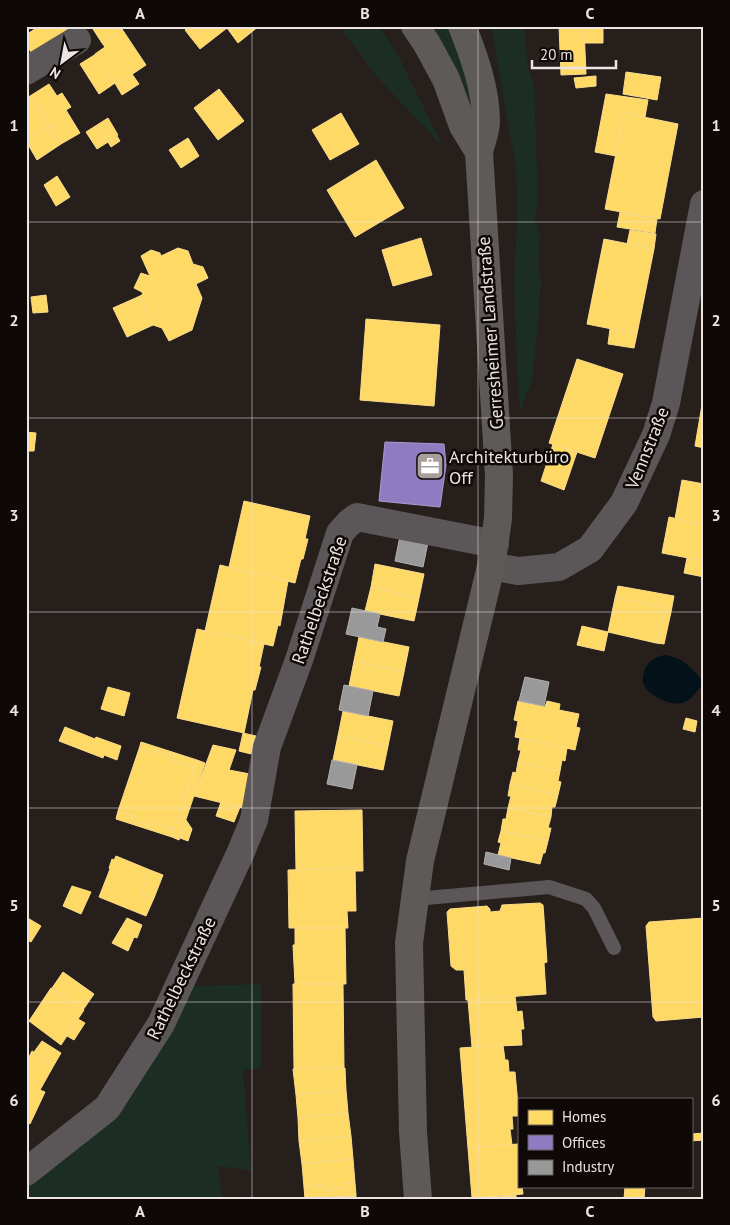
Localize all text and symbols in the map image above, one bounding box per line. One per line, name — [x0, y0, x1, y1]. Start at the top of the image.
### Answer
text: A — [135, 3, 145, 23]
text: B — [360, 3, 370, 23]
text: C — [586, 3, 595, 23]
north arrow — [38, 38, 88, 88]
scale bar — [532, 38, 616, 70]
text: 20 m — [540, 45, 573, 64]
text: N — [46, 63, 64, 83]
text: 1 — [9, 115, 19, 135]
text: 1 — [711, 115, 721, 135]
street label: Gerresheimer Landstraße — [472, 236, 508, 430]
text: 2 — [9, 310, 19, 330]
text: 2 — [711, 310, 721, 330]
street label: Vennstraße — [620, 404, 674, 493]
place label: Architekturbüro Off — [449, 445, 569, 489]
office icon: Architekturbüro Off — [415, 451, 445, 481]
text: 3 — [9, 505, 19, 525]
text: 3 — [711, 505, 721, 525]
street label: Rathelbeckstraße — [286, 533, 352, 667]
text: 4 — [9, 700, 19, 720]
text: 4 — [711, 700, 721, 720]
text: 5 — [9, 895, 19, 915]
text: 5 — [711, 895, 721, 915]
street label: Rathelbeckstraße — [141, 913, 221, 1043]
text: 6 — [9, 1090, 19, 1110]
text: 6 — [711, 1090, 721, 1110]
legend — [518, 1098, 692, 1188]
text: Homes — [562, 1107, 606, 1126]
text: Offices — [562, 1133, 606, 1152]
text: Industry — [562, 1157, 614, 1176]
text: A — [135, 1201, 145, 1221]
text: B — [360, 1201, 370, 1221]
text: C — [586, 1201, 595, 1221]

